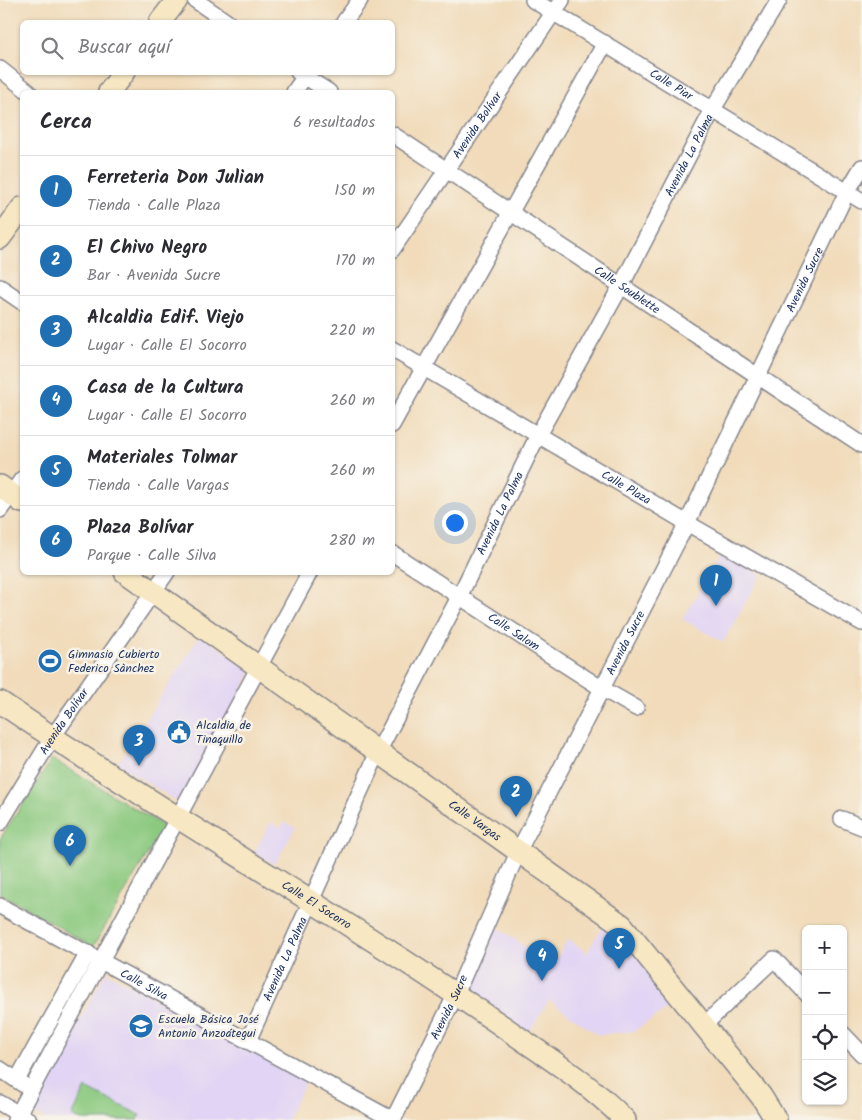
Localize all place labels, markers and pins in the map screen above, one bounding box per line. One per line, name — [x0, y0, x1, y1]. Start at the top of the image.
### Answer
pin: 1 — [700, 565, 732, 606]
place label: Gimnasio Cubierto Federico Sànchez — [68, 645, 160, 678]
sports icon: Gimnasio Cubierto Federico Sànchez — [37, 648, 63, 674]
place label: Alcaldia de Tinaquillo — [196, 716, 251, 749]
public building icon: Alcaldia de Tinaquillo — [166, 719, 192, 745]
pin: 3 — [123, 725, 155, 766]
pin: 2 — [500, 776, 532, 817]
pin: 6 — [54, 825, 86, 866]
pin: 5 — [603, 928, 635, 969]
pin: 4 — [526, 940, 558, 981]
place label: Escuela Básica José Antonio Anzoátegui — [158, 1010, 259, 1043]
school or university icon: Escuela Básica José Antonio Anzoátegui — [128, 1013, 154, 1039]

